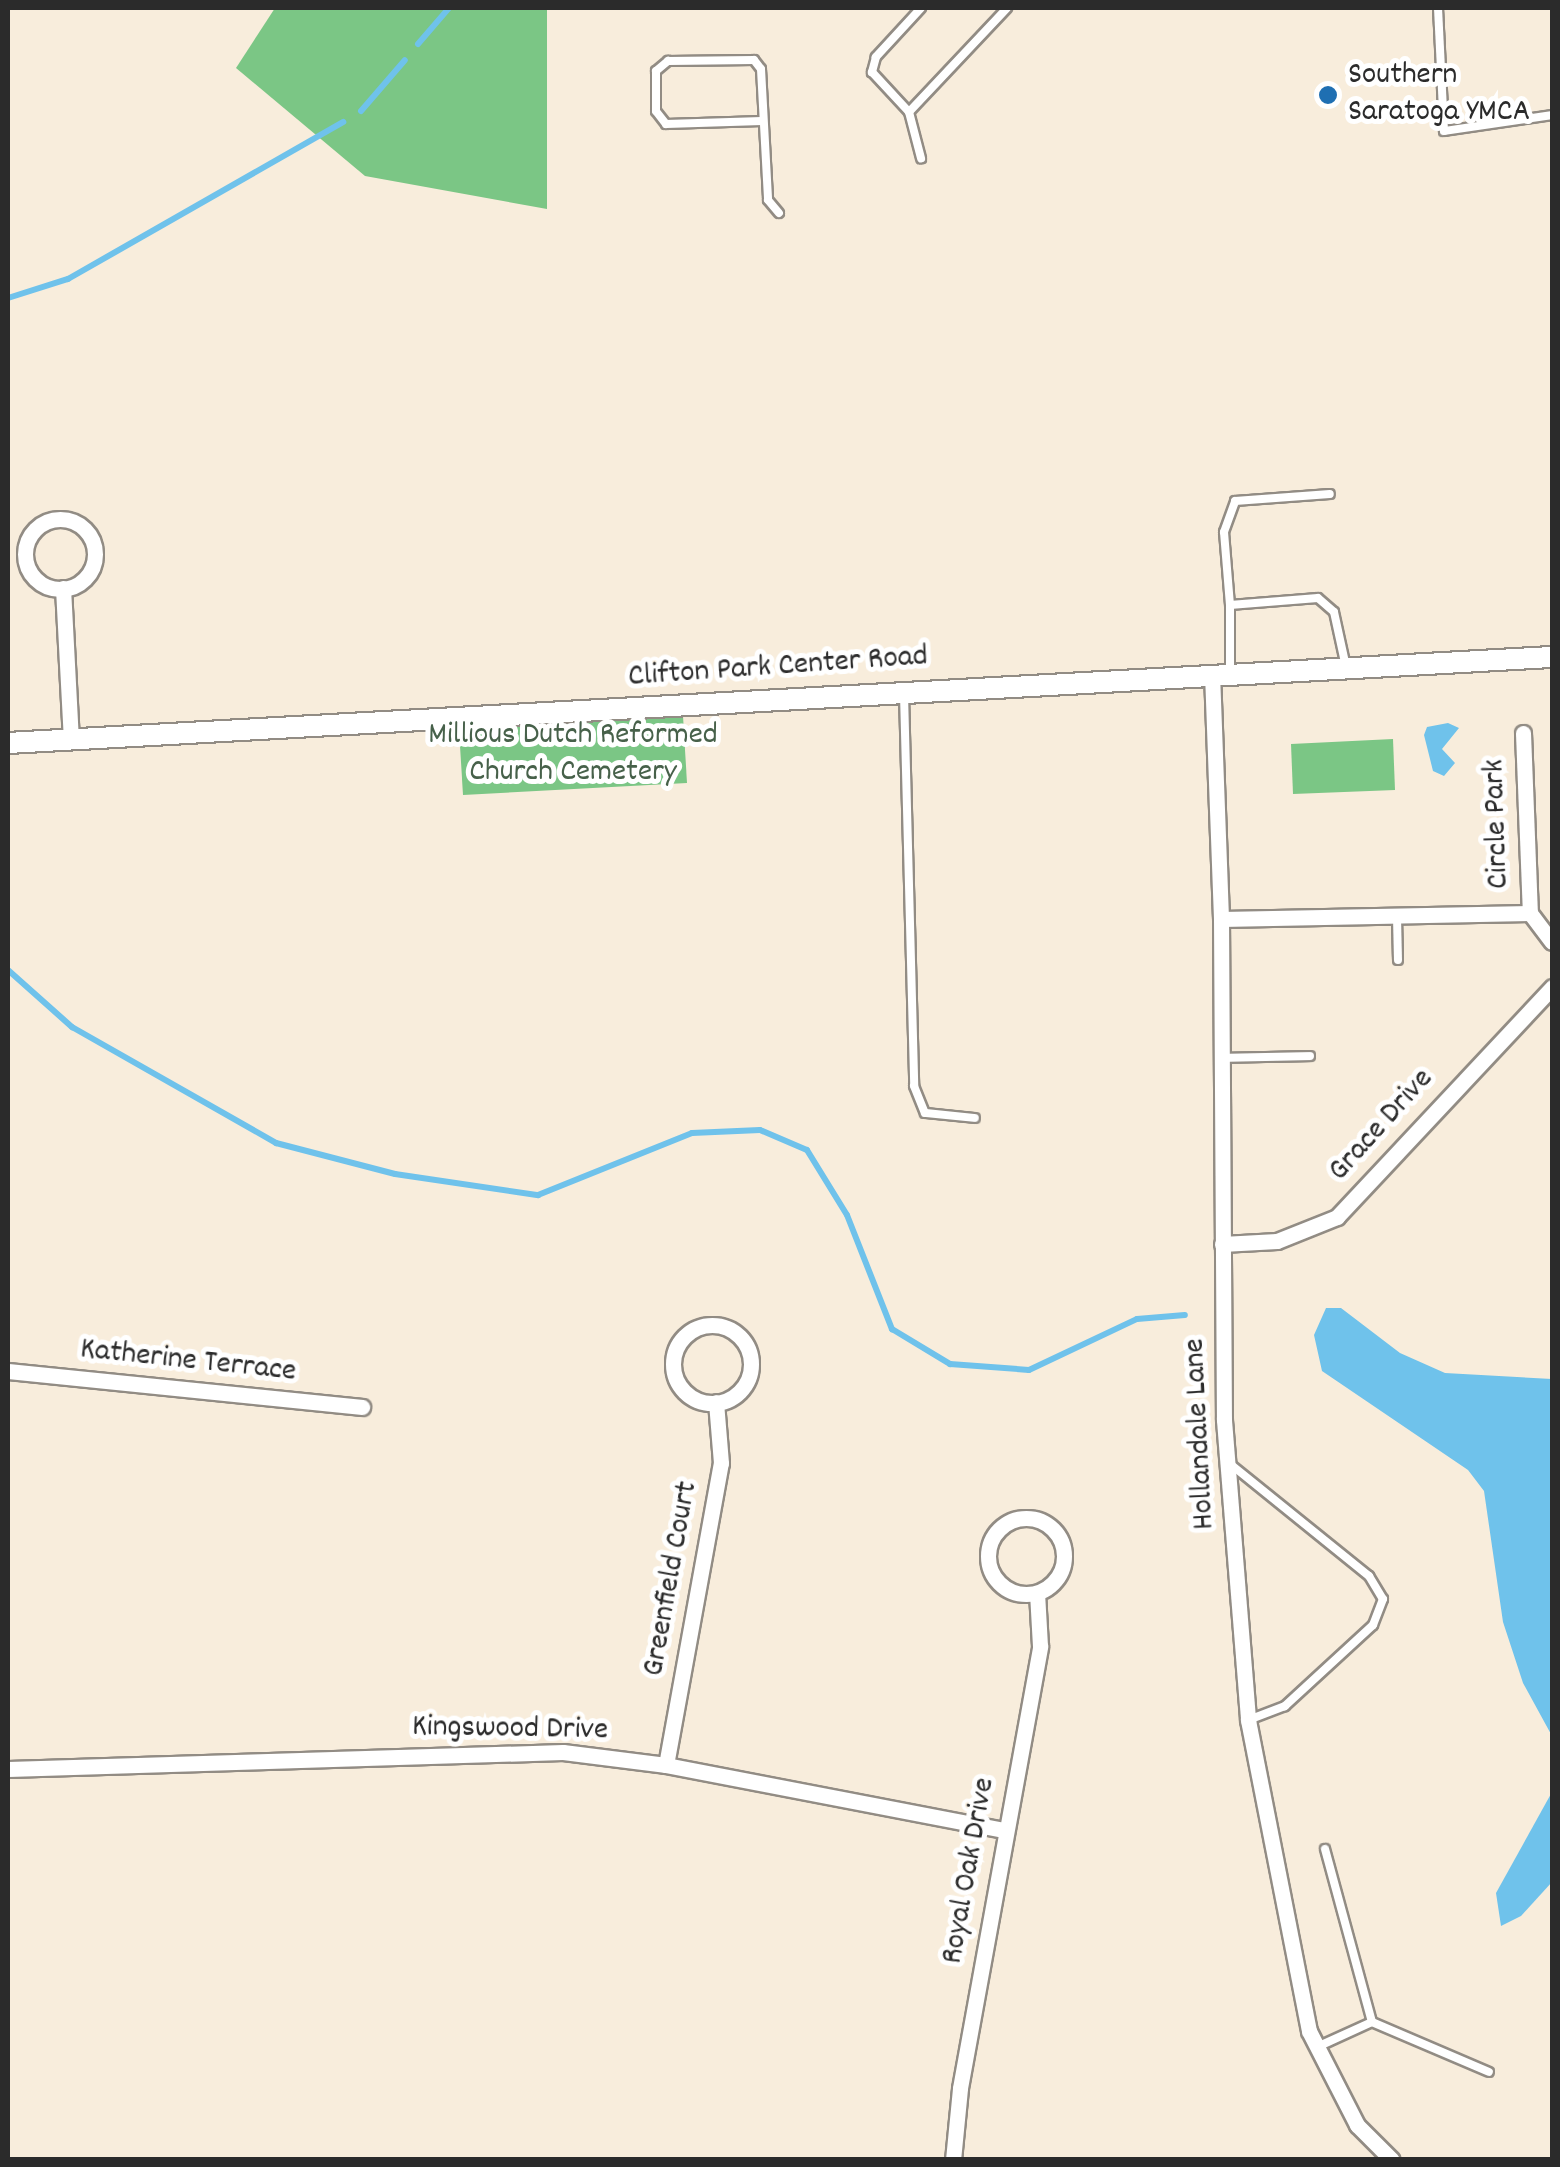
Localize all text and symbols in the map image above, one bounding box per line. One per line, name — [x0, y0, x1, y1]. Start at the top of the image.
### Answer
place label: Southern Saratoga YMCA — [1348, 58, 1530, 133]
marker: Southern Saratoga YMCA — [1317, 84, 1339, 106]
street label: Clifton Park Center Road — [627, 638, 929, 698]
park label: Millious Dutch Reformed Church Cemetery — [428, 718, 718, 793]
street label: Circle Park — [1477, 758, 1519, 890]
street label: Grace Drive — [1321, 1062, 1443, 1190]
street label: Katherine Terrace — [78, 1332, 298, 1392]
street label: Hollandale Lane — [1177, 1337, 1225, 1531]
street label: Greenfield Court — [636, 1479, 708, 1679]
street label: Kingswood Drive — [412, 1709, 608, 1751]
street label: Royal Oak Drive — [935, 1775, 1005, 1967]

